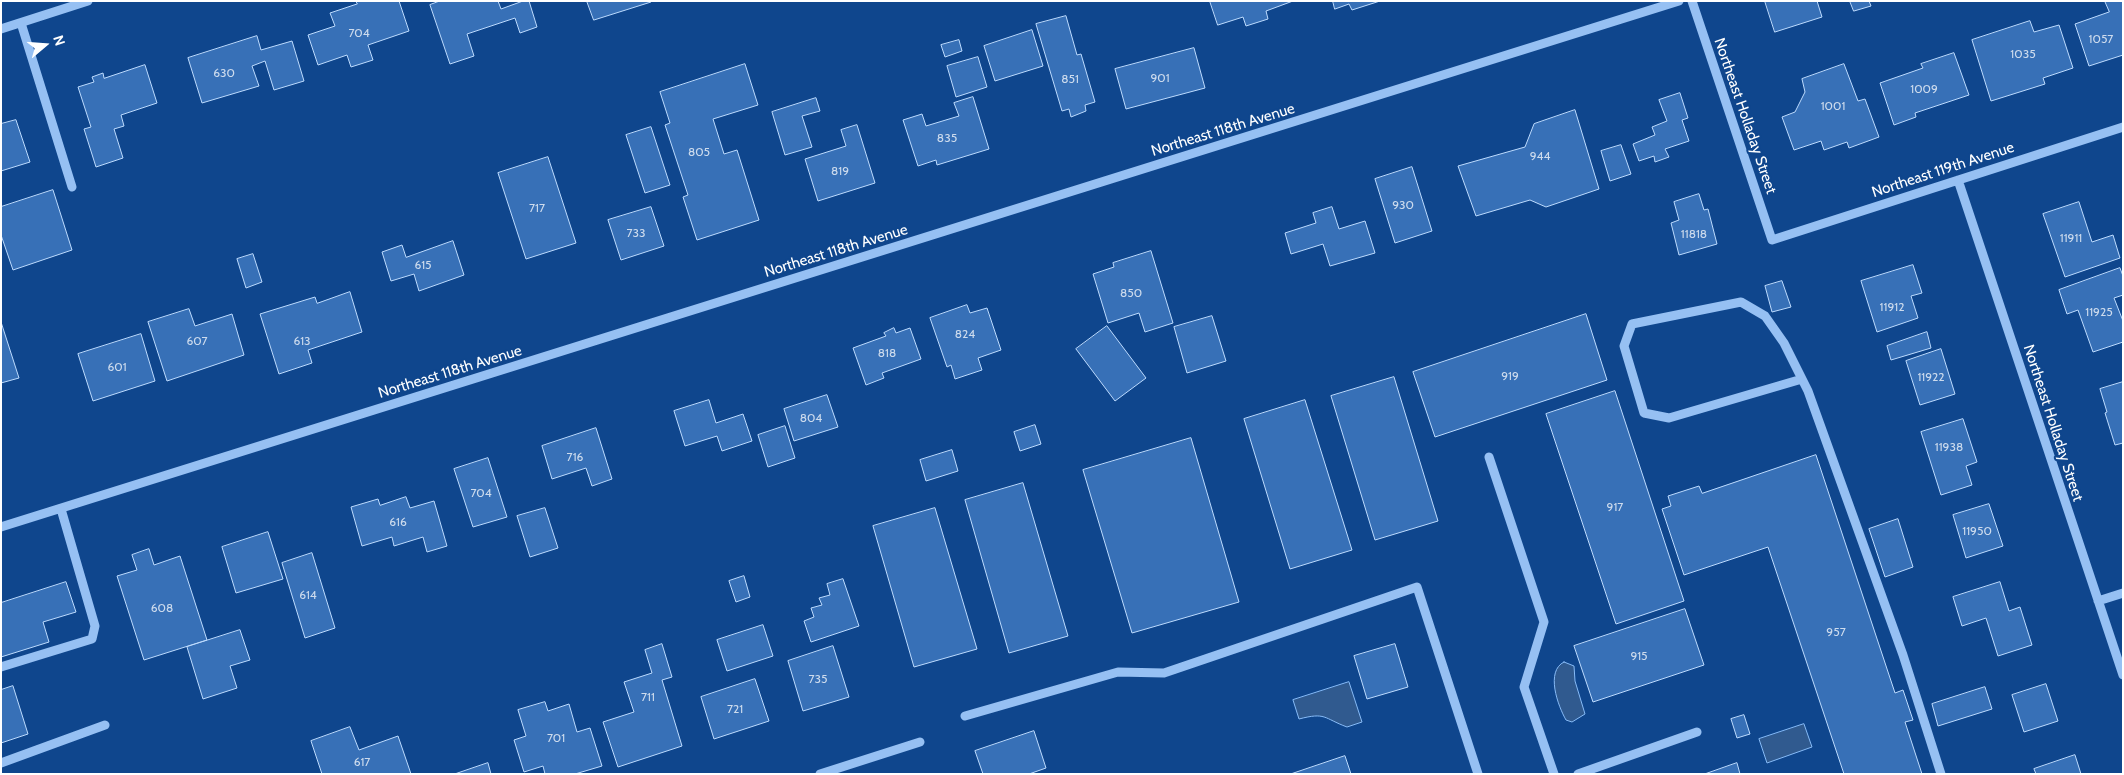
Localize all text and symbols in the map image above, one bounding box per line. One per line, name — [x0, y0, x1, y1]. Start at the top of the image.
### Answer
north arrow — [20, 20, 70, 70]
house number: 704 — [348, 26, 370, 40]
house number: 1057 — [2089, 32, 2113, 46]
text: N — [49, 33, 69, 48]
street label: Northeast Holladay Street — [1710, 36, 1780, 196]
house number: 1035 — [2010, 47, 2036, 61]
house number: 630 — [213, 66, 235, 80]
house number: 901 — [1150, 71, 1170, 85]
house number: 851 — [1061, 72, 1079, 86]
house number: 1009 — [1910, 82, 1938, 96]
house number: 1001 — [1821, 99, 1845, 113]
street label: Northeast 118th Avenue — [1149, 100, 1297, 160]
house number: 835 — [937, 131, 957, 145]
street label: Northeast 119th Avenue — [1870, 139, 2016, 201]
house number: 805 — [688, 145, 710, 159]
house number: 944 — [1530, 149, 1550, 163]
house number: 819 — [831, 164, 849, 178]
house number: 930 — [1392, 198, 1414, 212]
house number: 717 — [529, 201, 545, 215]
street label: Northeast 118th Avenue — [762, 221, 910, 281]
house number: 733 — [626, 226, 646, 240]
house number: 11818 — [1681, 227, 1707, 241]
house number: 11911 — [2060, 231, 2082, 245]
house number: 615 — [414, 258, 432, 272]
house number: 850 — [1120, 286, 1142, 300]
house number: 11912 — [1880, 300, 1904, 314]
house number: 11925 — [2085, 305, 2113, 319]
house number: 824 — [955, 327, 975, 341]
house number: 607 — [186, 334, 208, 348]
house number: 613 — [293, 334, 311, 348]
street label: Northeast 118th Avenue — [376, 342, 524, 402]
street label: Northeast Holladay Street — [2019, 342, 2087, 504]
house number: 818 — [878, 346, 896, 360]
house number: 601 — [107, 360, 127, 374]
house number: 919 — [1501, 369, 1519, 383]
house number: 11922 — [1917, 370, 1945, 384]
house number: 804 — [800, 411, 822, 425]
house number: 11938 — [1935, 440, 1963, 454]
house number: 716 — [567, 450, 583, 464]
house number: 704 — [470, 486, 492, 500]
house number: 917 — [1607, 500, 1623, 514]
house number: 616 — [389, 515, 407, 529]
house number: 11950 — [1962, 524, 1992, 538]
house number: 614 — [299, 588, 317, 602]
house number: 608 — [151, 601, 173, 615]
house number: 957 — [1826, 625, 1846, 639]
house number: 915 — [1630, 649, 1648, 663]
house number: 735 — [808, 672, 828, 686]
house number: 711 — [641, 690, 655, 704]
house number: 721 — [727, 702, 743, 716]
house number: 701 — [547, 731, 565, 745]
house number: 617 — [354, 755, 370, 769]

